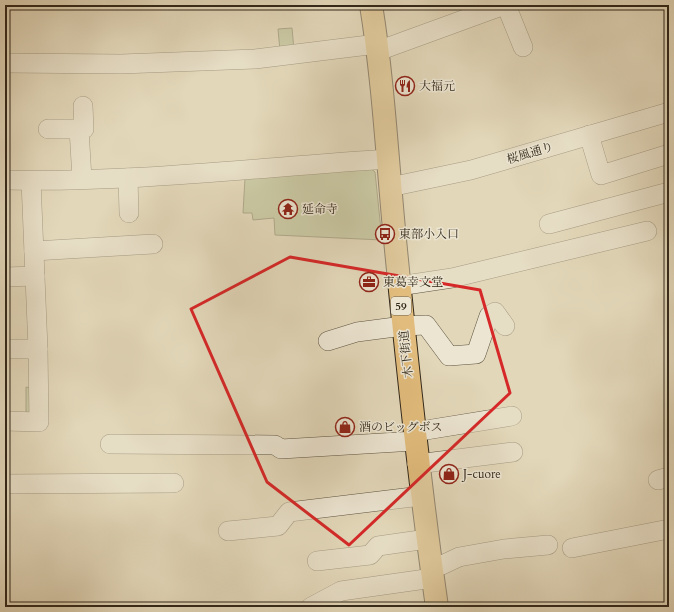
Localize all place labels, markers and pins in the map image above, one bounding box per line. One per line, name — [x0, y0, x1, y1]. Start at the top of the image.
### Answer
restaurant icon: 大福元 — [394, 75, 416, 97]
place label: 大福元 — [419, 78, 455, 94]
temple icon: 延命寺 — [277, 198, 299, 220]
place label: 延命寺 — [302, 201, 338, 217]
bus stop icon: 東部小入口 — [374, 223, 396, 245]
place label: 東部小入口 — [399, 226, 459, 242]
office icon: 東葛幸文堂 — [358, 271, 380, 293]
place label: 東葛幸文堂 — [383, 274, 443, 290]
shop icon: 酒のビッグボス — [334, 416, 356, 438]
place label: 酒のビッグボス — [359, 419, 443, 435]
shop icon: J-cuore — [438, 463, 460, 485]
place label: J-cuore — [461, 466, 501, 482]

